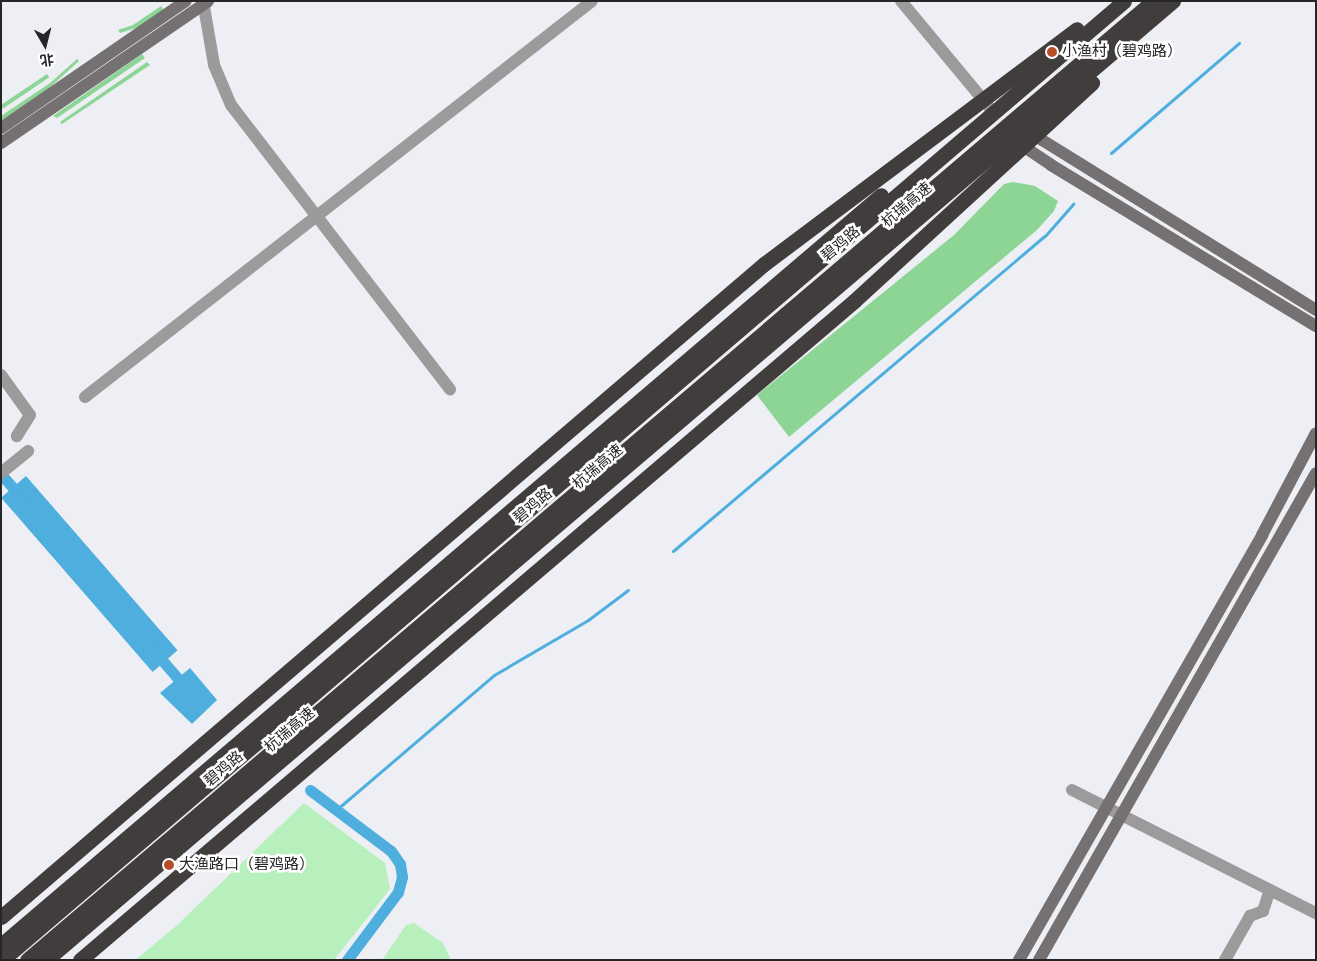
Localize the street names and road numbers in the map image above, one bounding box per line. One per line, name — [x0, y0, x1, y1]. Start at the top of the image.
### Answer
street label: 杭瑞高速 — [878, 179, 936, 231]
street label: 碧鸡路 — [818, 223, 864, 265]
street label: 杭瑞高速 — [569, 441, 627, 493]
street label: 碧鸡路 — [510, 485, 556, 527]
street label: 杭瑞高速 — [261, 704, 319, 756]
street label: 碧鸡路 — [201, 748, 247, 790]

